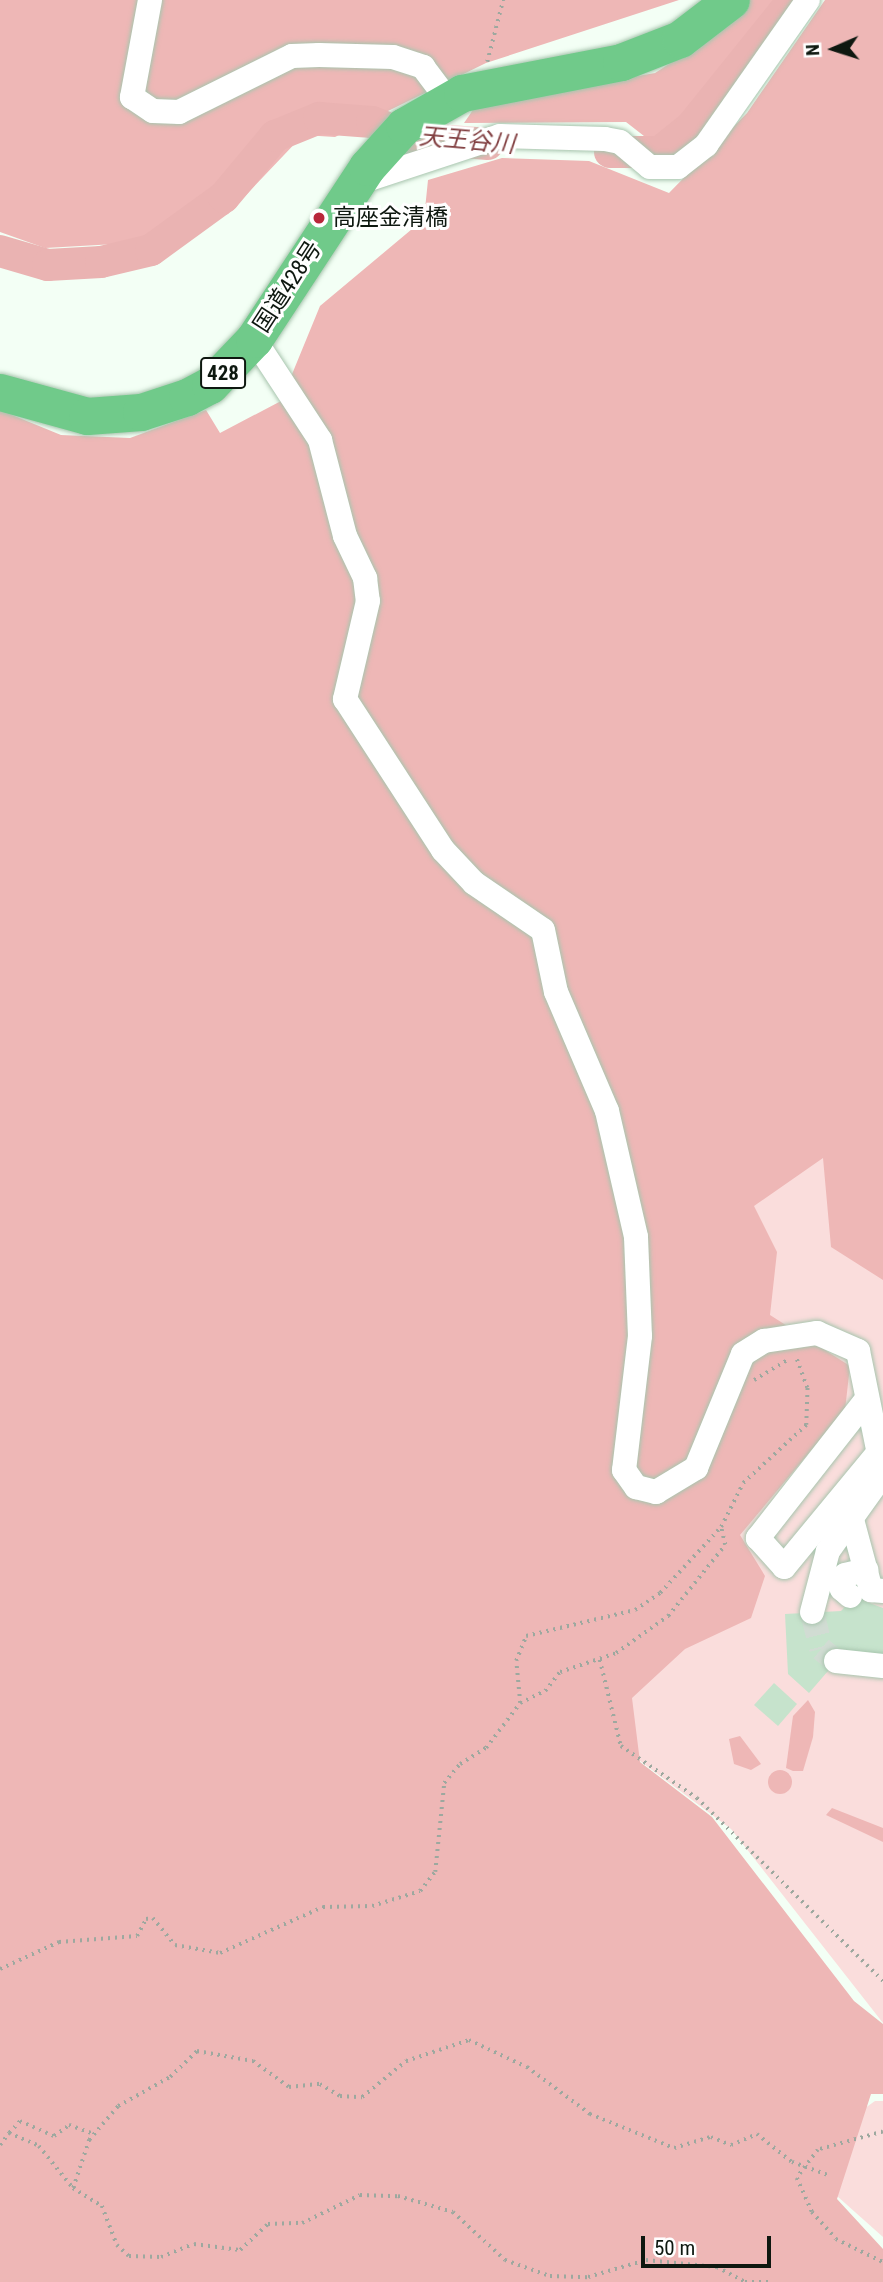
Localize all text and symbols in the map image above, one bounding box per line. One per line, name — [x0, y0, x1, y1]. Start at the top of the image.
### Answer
north arrow — [799, 14, 869, 84]
text: N — [801, 44, 824, 57]
water label: 天王谷川 — [418, 122, 516, 160]
place label: 高座金清橋 — [333, 204, 448, 232]
marker: 高座金清橋 — [311, 210, 327, 226]
street label: 国道428号 — [248, 236, 328, 338]
road number: 428 — [198, 356, 248, 390]
scale bar — [645, 2222, 774, 2266]
text: 50 m — [654, 2236, 695, 2260]

